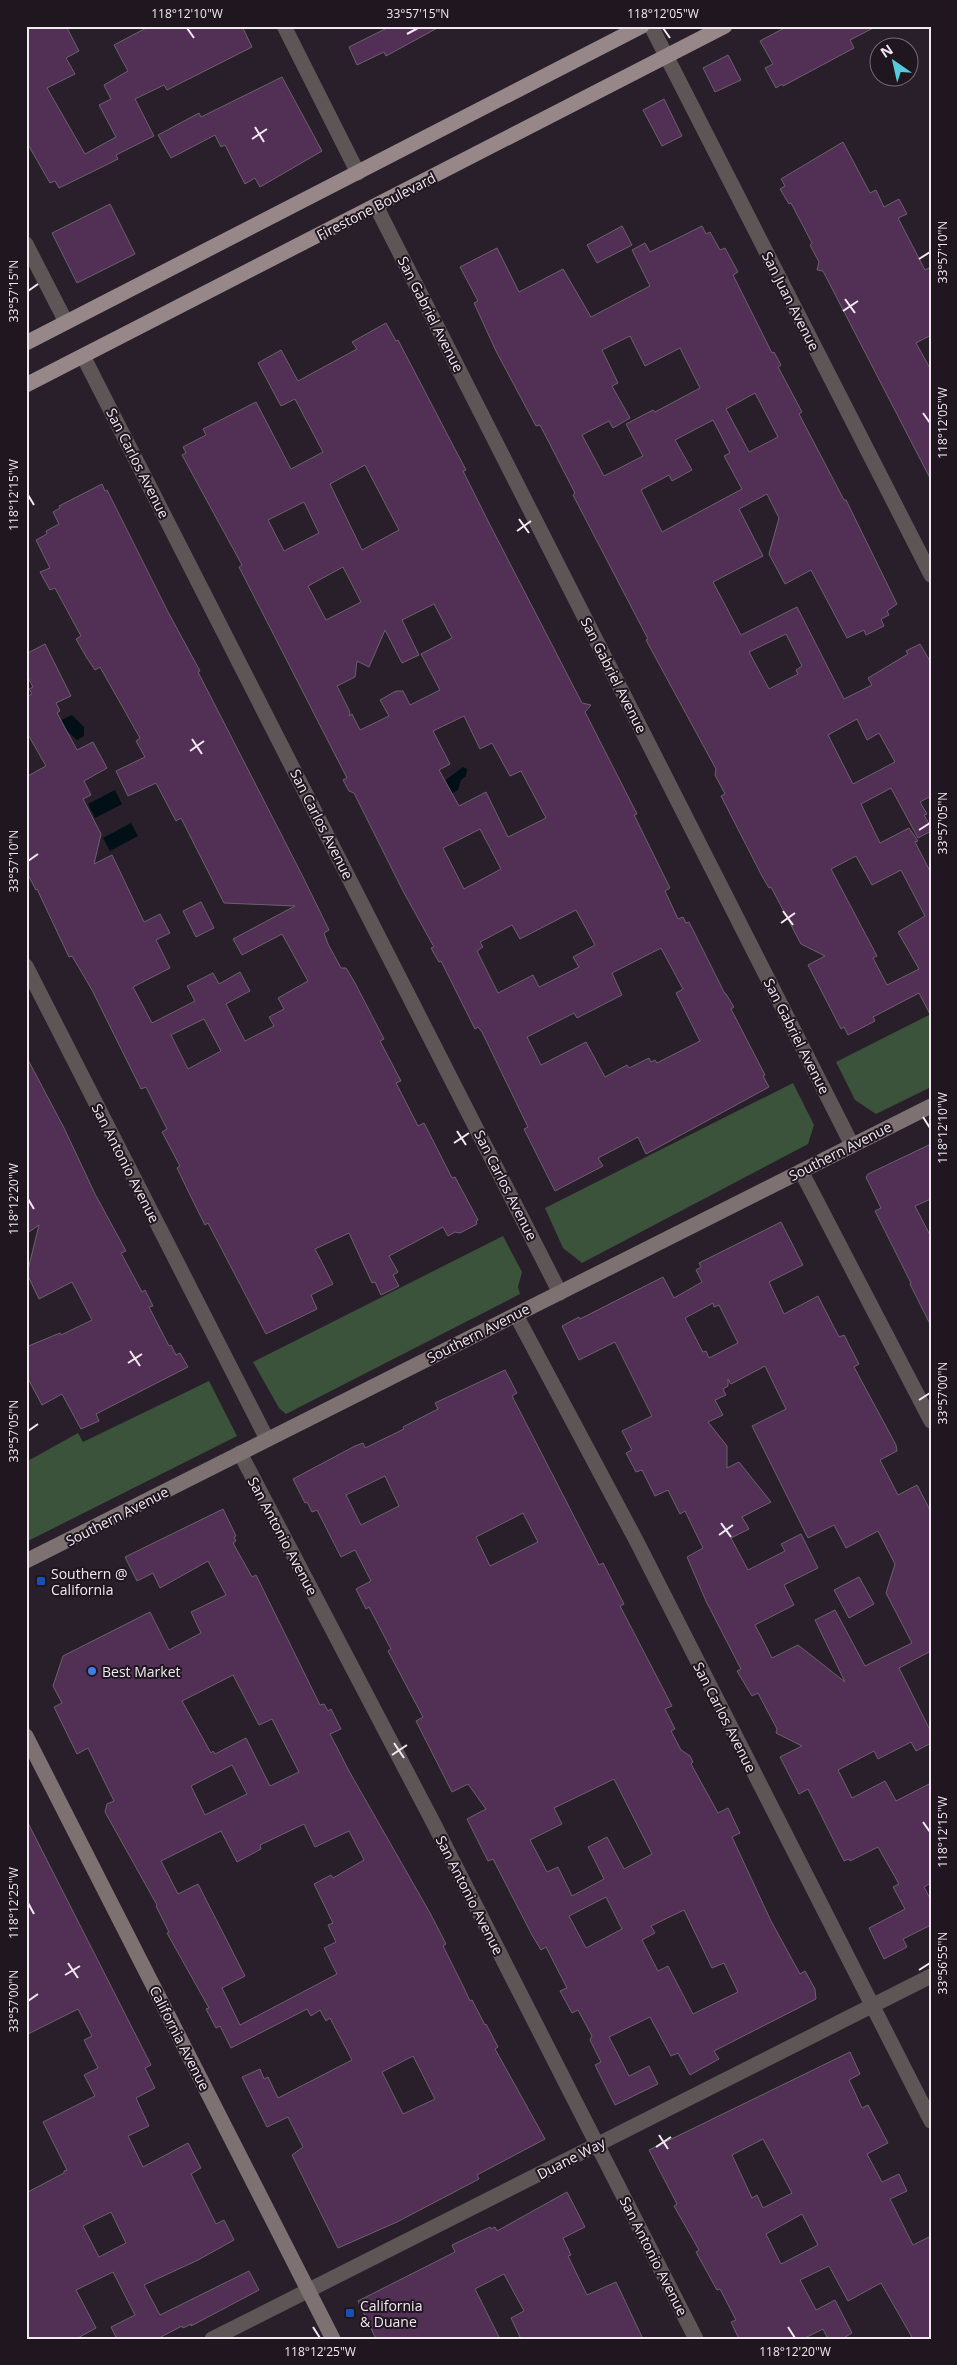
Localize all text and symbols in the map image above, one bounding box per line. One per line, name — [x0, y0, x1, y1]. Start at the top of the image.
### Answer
text: 118°12'10"W — [151, 5, 223, 22]
text: 33°57'15"N — [387, 5, 449, 22]
text: 118°12'05"W — [627, 5, 699, 22]
north arrow — [870, 38, 920, 88]
text: N — [876, 40, 896, 62]
street label: Firestone Boulevard — [313, 168, 439, 244]
text: 33°57'10"N — [934, 221, 951, 283]
street label: San Juan Avenue — [758, 248, 824, 354]
street label: San Gabriel Avenue — [394, 253, 468, 375]
text: 33°57'15"N — [5, 260, 22, 322]
text: 118°12'05"W — [934, 387, 951, 459]
street label: San Carlos Avenue — [102, 405, 174, 521]
text: 118°12'15"W — [5, 459, 22, 531]
street label: San Gabriel Avenue — [577, 614, 651, 736]
street label: San Carlos Avenue — [286, 766, 358, 882]
text: 33°57'05"N — [934, 792, 951, 854]
text: 33°57'10"N — [5, 830, 22, 892]
street label: San Gabriel Avenue — [760, 975, 834, 1097]
text: 118°12'10"W — [934, 1092, 951, 1164]
street label: San Antonio Avenue — [88, 1100, 164, 1226]
street label: Southern Avenue — [785, 1117, 895, 1185]
street label: San Carlos Avenue — [470, 1127, 542, 1243]
text: 118°12'20"W — [5, 1163, 22, 1235]
street label: Southern Avenue — [423, 1299, 533, 1367]
text: 33°57'00"N — [934, 1362, 951, 1424]
text: 33°57'05"N — [5, 1400, 22, 1462]
street label: San Antonio Avenue — [244, 1474, 322, 1599]
street label: Southern Avenue — [62, 1482, 172, 1550]
place label: Southern @ California — [51, 1564, 128, 1599]
marker: Southern @ California — [35, 1575, 47, 1587]
street label: San Carlos Avenue — [689, 1659, 761, 1775]
place label: Best Market — [102, 1662, 181, 1681]
marker: Best Market — [86, 1665, 98, 1677]
text: 118°12'15"W — [934, 1796, 951, 1868]
street label: San Antonio Avenue — [432, 1832, 508, 1958]
text: 118°12'25"W — [5, 1867, 22, 1939]
text: 33°56'55"N — [934, 1932, 951, 1994]
text: 33°57'00"N — [5, 1970, 22, 2032]
street label: California Avenue — [145, 1983, 215, 2094]
street label: Duane Way — [534, 2132, 609, 2183]
street label: San Antonio Avenue — [616, 2193, 692, 2319]
place label: California & Duane — [360, 2296, 422, 2331]
marker: California & Duane — [344, 2307, 356, 2319]
text: 118°12'25"W — [284, 2343, 356, 2360]
text: 118°12'20"W — [759, 2343, 831, 2360]

